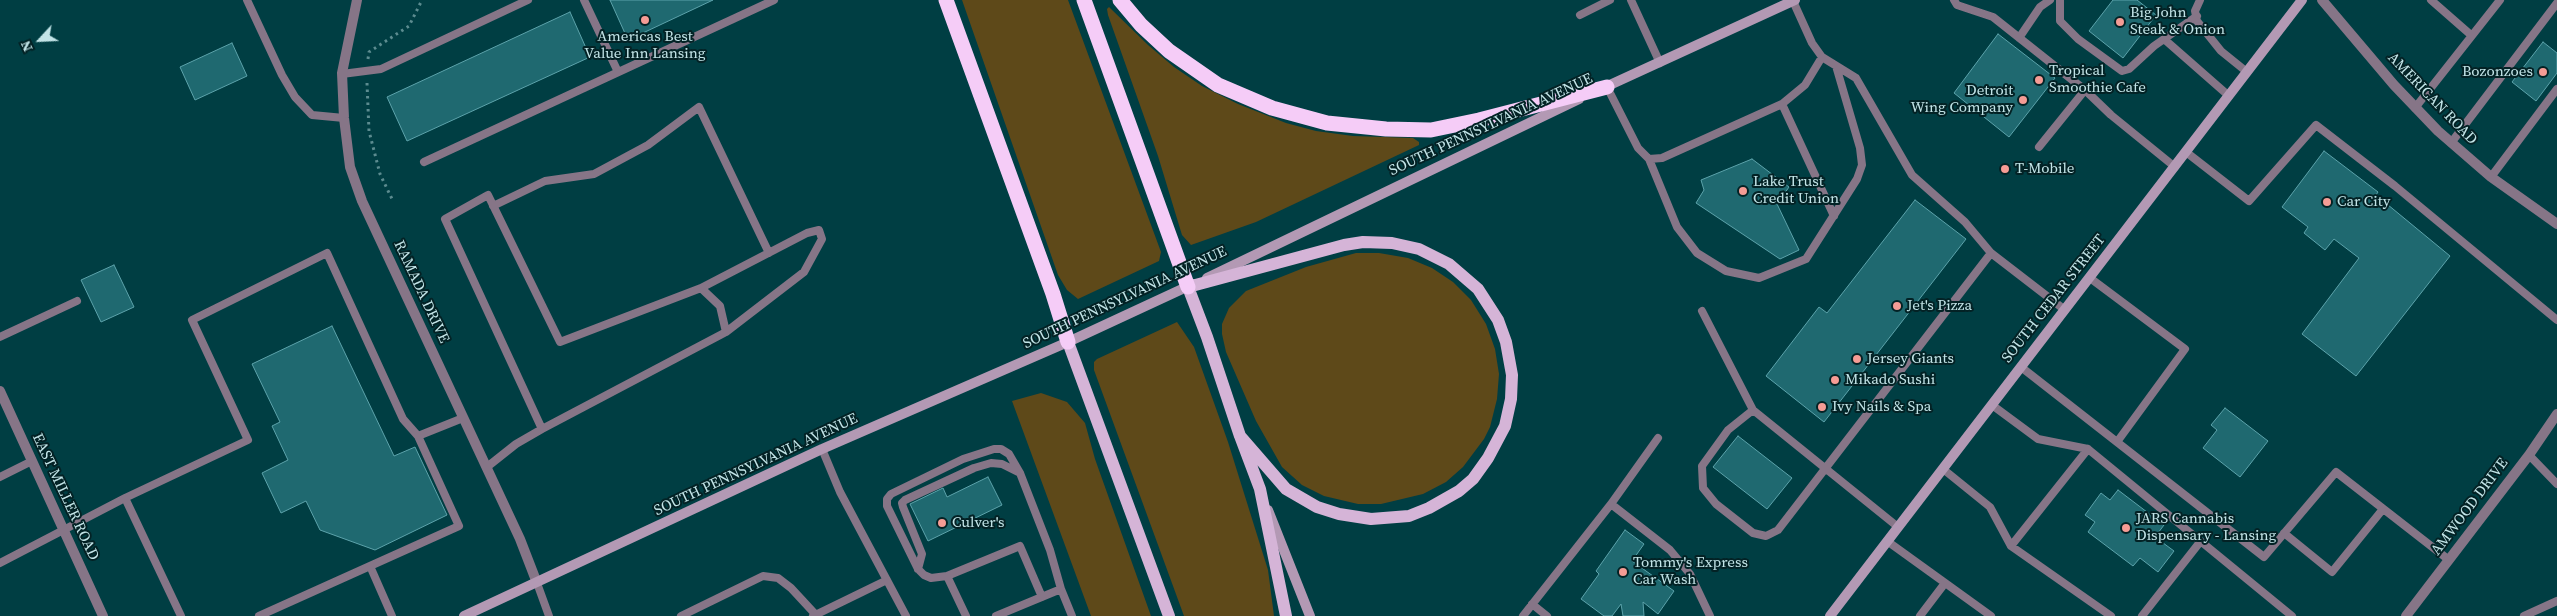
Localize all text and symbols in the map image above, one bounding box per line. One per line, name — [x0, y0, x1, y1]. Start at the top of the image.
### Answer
place label: Big John Steak & Onion — [2130, 4, 2225, 39]
marker: Americas Best Value Inn Lansing — [639, 14, 651, 26]
north arrow — [15, 15, 65, 65]
marker: Big John Steak & Onion — [2114, 16, 2126, 28]
place label: Americas Best Value Inn Lansing — [584, 28, 706, 63]
text: N — [15, 37, 38, 55]
street label: AMERICAN ROAD — [2383, 49, 2481, 149]
place label: Tropical Smoothie Cafe — [2049, 62, 2146, 97]
place label: Bozonzoes — [2462, 63, 2533, 81]
marker: Bozonzoes — [2537, 66, 2549, 78]
street label: SOUTH PENNSYLVANIA AVENUE — [1386, 70, 1596, 180]
marker: Tropical Smoothie Cafe — [2033, 74, 2045, 86]
place label: Detroit Wing Company — [1910, 82, 2013, 117]
marker: Detroit Wing Company — [2017, 94, 2029, 106]
place label: T-Mobile — [2015, 160, 2075, 178]
marker: T-Mobile — [1999, 163, 2011, 175]
place label: Lake Trust Credit Union — [1753, 173, 1839, 208]
marker: Lake Trust Credit Union — [1737, 185, 1749, 197]
place label: Car City — [2337, 193, 2390, 211]
marker: Car City — [2321, 196, 2333, 208]
street label: SOUTH CEDAR STREET — [1998, 231, 2110, 367]
street label: RAMADA DRIVE — [389, 238, 453, 346]
street label: SOUTH PENNSYLVANIA AVENUE — [1020, 243, 1230, 353]
place label: Jet's Pizza — [1907, 297, 1972, 315]
marker: Jet's Pizza — [1891, 300, 1903, 312]
place label: Jersey Giants — [1867, 350, 1954, 368]
marker: Jersey Giants — [1851, 353, 1863, 365]
place label: Mikado Sushi — [1845, 371, 1935, 389]
marker: Mikado Sushi — [1829, 374, 1841, 386]
place label: Ivy Nails & Spa — [1832, 398, 1931, 416]
marker: Ivy Nails & Spa — [1816, 401, 1828, 413]
street label: SOUTH PENNSYLVANIA AVENUE — [651, 410, 861, 520]
street label: EAST MILLER ROAD — [28, 431, 102, 563]
street label: AMWOOD DRIVE — [2428, 455, 2512, 559]
place label: JARS Cannabis Dispensary - Lansing — [2136, 510, 2276, 545]
place label: Culver's — [952, 514, 1004, 532]
marker: Culver's — [936, 517, 948, 529]
marker: JARS Cannabis Dispensary - Lansing — [2120, 522, 2132, 534]
place label: Tommy's Express Car Wash — [1633, 554, 1748, 589]
marker: Tommy's Express Car Wash — [1617, 566, 1629, 578]

